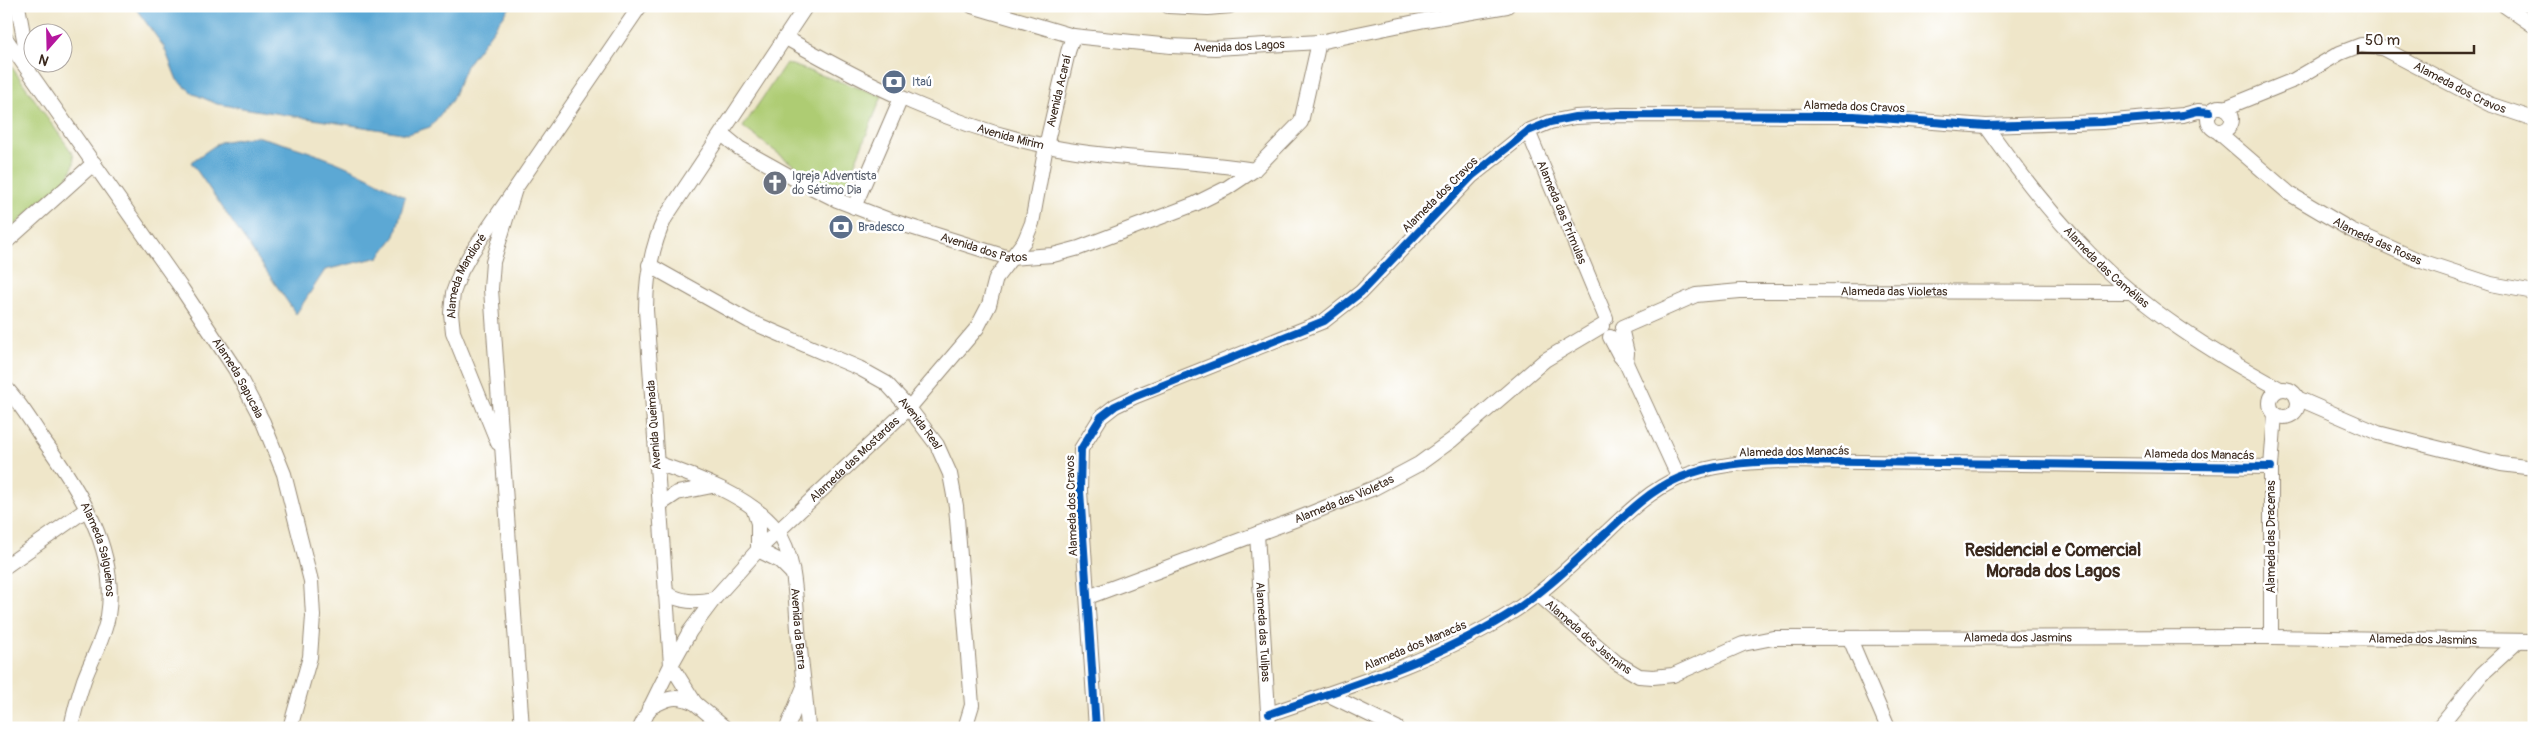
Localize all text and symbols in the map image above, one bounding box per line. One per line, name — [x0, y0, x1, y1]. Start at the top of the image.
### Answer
north arrow — [22, 22, 72, 72]
scale bar — [2358, 22, 2474, 54]
text: 50 m — [2365, 31, 2400, 50]
street label: Avenida dos Lagos — [1193, 36, 1286, 56]
text: N — [36, 50, 51, 69]
street label: Avenida Acaraí — [1043, 53, 1075, 129]
street label: Alameda dos Cravos — [2411, 58, 2509, 117]
bank icon: Itaú — [881, 69, 907, 95]
place label: Itaú — [912, 75, 932, 90]
street label: Alameda dos Cravos — [1803, 98, 1906, 116]
street label: Avenida Mirim — [975, 120, 1046, 153]
street label: Alameda dos Cravos — [1399, 153, 1482, 236]
street label: Alameda das Prímulas — [1534, 158, 1590, 267]
place label: Igreja Adventista do Sétimo Dia — [792, 169, 877, 198]
church icon: Igreja Adventista do Sétimo Dia — [762, 170, 788, 196]
bank icon: Bradesco — [828, 214, 854, 240]
street label: Alameda das Rosas — [2331, 214, 2424, 268]
place label: Bradesco — [858, 220, 905, 235]
street label: Alameda das Camélias — [2060, 223, 2153, 311]
street label: Avenida dos Patos — [939, 229, 1028, 266]
street label: Alameda Mandioré — [443, 230, 490, 320]
street label: Alameda das Violetas — [1841, 284, 1948, 299]
street label: Alameda Sapucaia — [209, 335, 267, 421]
street label: Avenida Queimada — [643, 379, 665, 470]
street label: Avenida Real — [895, 394, 945, 452]
street label: Alameda das Mostardas — [806, 413, 903, 505]
street label: Alameda dos Manacás — [1739, 444, 1850, 460]
street label: Alameda dos Manacás — [2144, 447, 2255, 463]
street label: Alameda dos Cravos — [1063, 454, 1081, 557]
street label: Alameda das Violetas — [1292, 471, 1397, 527]
street label: Alameda das Dracenas — [2264, 480, 2279, 594]
street label: Alameda Salgueiros — [77, 499, 117, 597]
district label: Residencial e Comercial Morada dos Lagos — [1965, 539, 2141, 583]
street label: Alameda das Tulipas — [1252, 581, 1274, 683]
street label: Avenida da Barra — [787, 587, 810, 671]
street label: Alameda dos Jasmins — [1542, 596, 1635, 678]
street label: Alameda dos Manacás — [1361, 617, 1469, 674]
street label: Alameda dos Jasmins — [1963, 630, 2072, 645]
street label: Alameda dos Jasmins — [2368, 631, 2478, 648]

